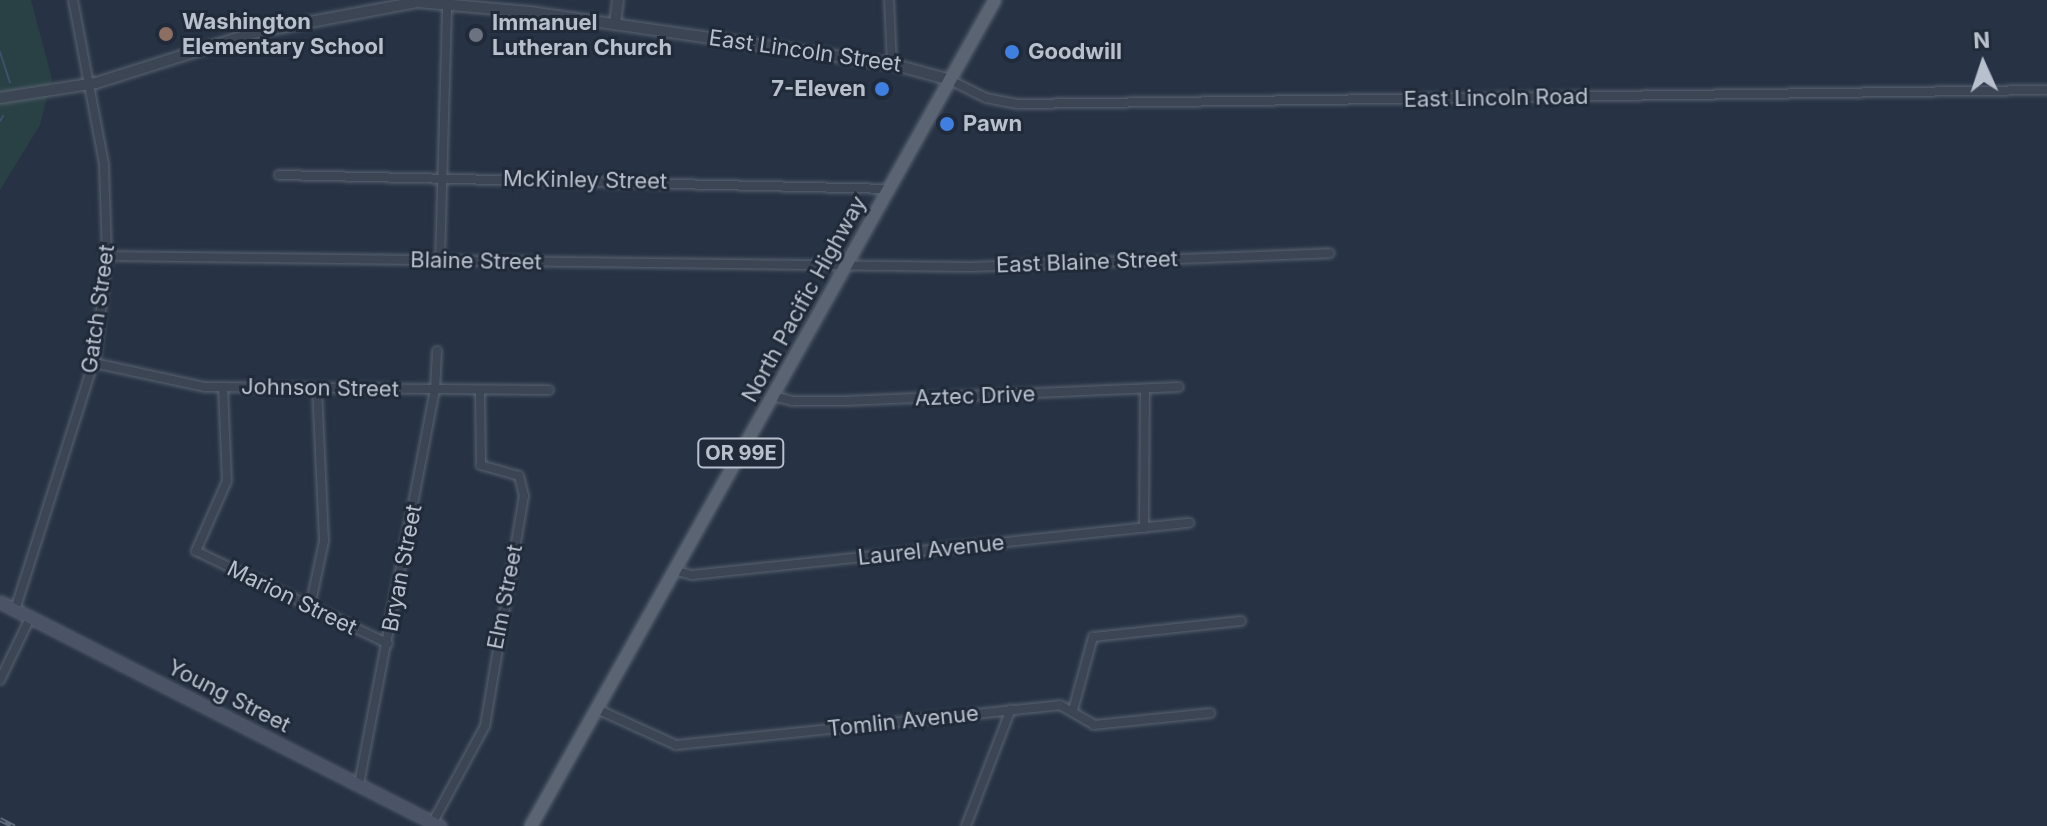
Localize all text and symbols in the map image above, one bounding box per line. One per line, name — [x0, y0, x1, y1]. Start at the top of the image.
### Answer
place label: Washington Elementary School — [182, 8, 384, 60]
place label: Immanuel Lutheran Church — [492, 9, 672, 60]
street label: East Lincoln Street — [707, 24, 903, 78]
north arrow — [1943, 24, 2023, 104]
marker: Washington Elementary School — [157, 25, 175, 43]
marker: Immanuel Lutheran Church — [467, 26, 485, 44]
text: N — [1973, 27, 1991, 53]
place label: Goodwill — [1028, 39, 1122, 65]
marker: Goodwill — [1003, 43, 1021, 61]
place label: 7-Eleven — [771, 76, 866, 102]
marker: 7-Eleven — [873, 80, 891, 98]
street label: East Lincoln Road — [1403, 83, 1589, 113]
place label: Pawn — [963, 111, 1022, 137]
marker: Pawn — [938, 115, 956, 133]
street label: McKinley Street — [503, 165, 667, 195]
street label: North Pacific Highway — [736, 191, 872, 407]
street label: Gatch Street — [76, 243, 120, 375]
street label: East Blaine Street — [996, 246, 1178, 278]
street label: Blaine Street — [410, 247, 542, 275]
street label: Johnson Street — [241, 373, 399, 403]
street label: Aztec Drive — [914, 381, 1036, 411]
road number: OR 99E — [697, 437, 785, 469]
street label: Bryan Street — [377, 502, 427, 634]
street label: Laurel Avenue — [856, 529, 1006, 571]
street label: Elm Street — [482, 542, 528, 652]
street label: Marion Street — [223, 555, 361, 641]
street label: Young Street — [163, 654, 295, 738]
street label: Tomlin Avenue — [826, 700, 980, 742]

